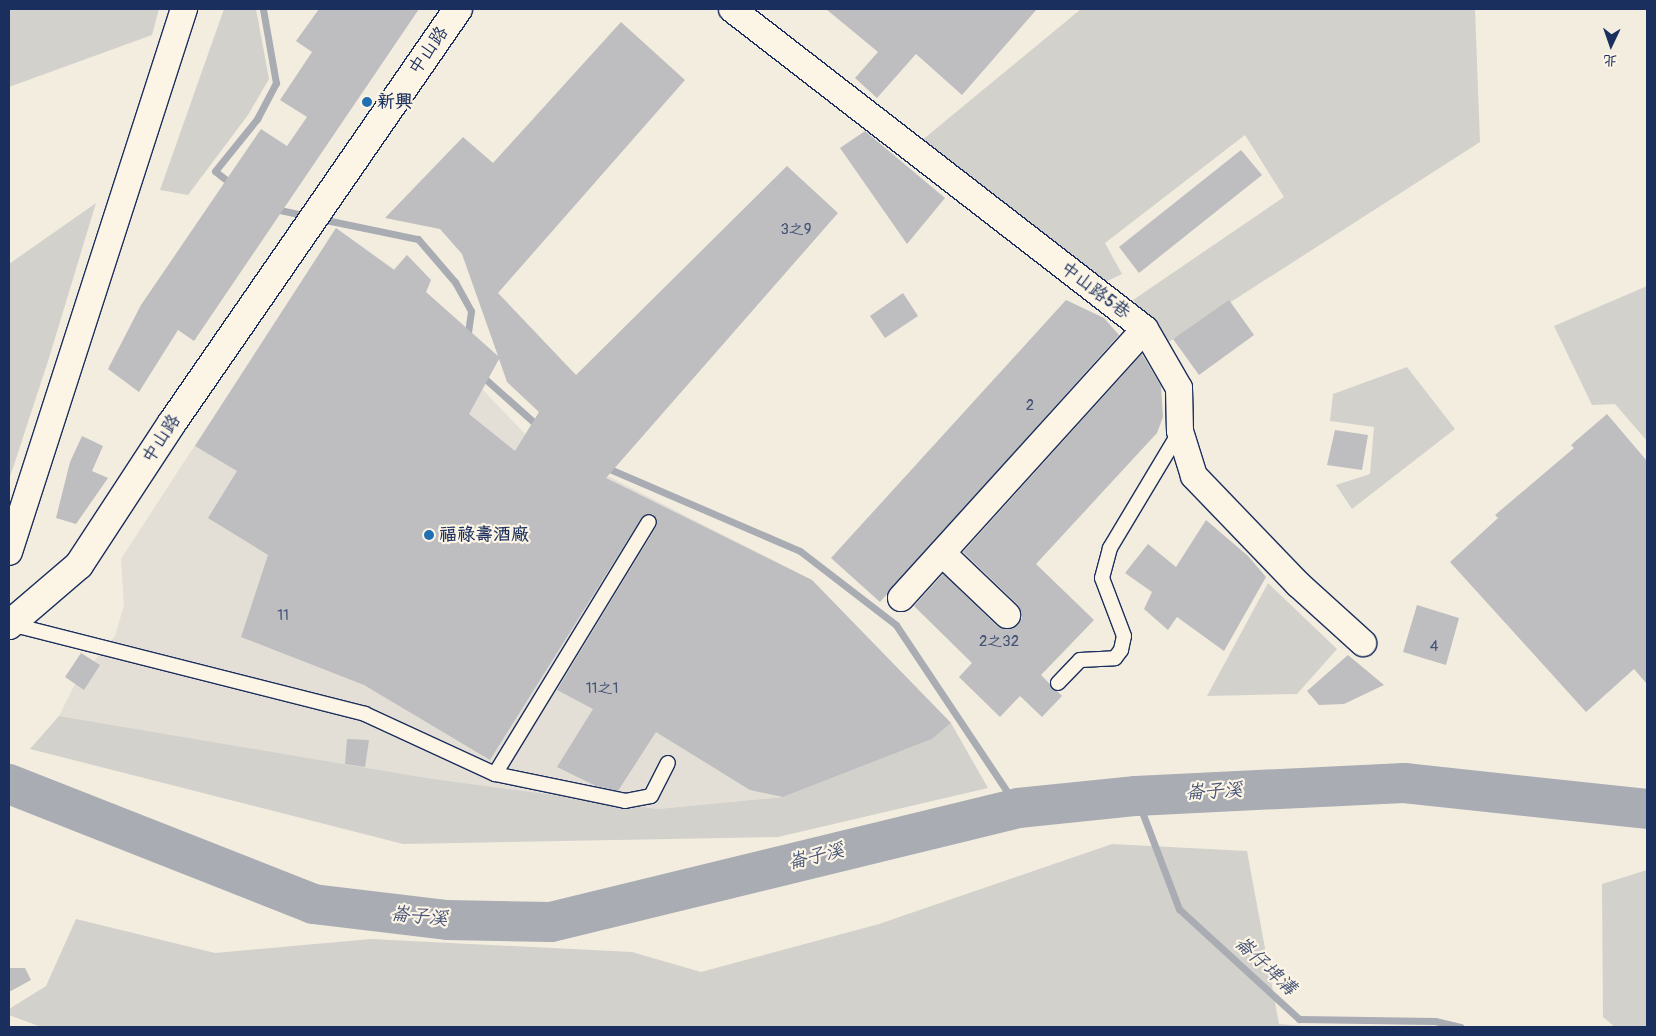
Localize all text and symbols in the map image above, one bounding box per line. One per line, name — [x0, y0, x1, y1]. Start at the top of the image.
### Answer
north arrow — [1586, 20, 1636, 70]
street label: 中山路 — [405, 23, 453, 79]
text: 北 — [1603, 52, 1618, 69]
place label: 新興 — [377, 91, 413, 113]
marker: 新興 — [361, 96, 373, 108]
house number: 3之9 — [780, 221, 812, 239]
street label: 中山路5巷 — [1056, 258, 1134, 324]
house number: 2 — [1026, 397, 1034, 415]
street label: 中山路 — [138, 410, 186, 468]
place label: 福祿壽酒廠 — [439, 524, 529, 546]
marker: 福祿壽酒廠 — [423, 529, 435, 541]
house number: 11 — [277, 607, 289, 625]
house number: 2之32 — [979, 633, 1019, 651]
house number: 4 — [1430, 638, 1438, 656]
house number: 11之1 — [586, 680, 618, 698]
water label: 崙子溪 — [1185, 779, 1243, 805]
water label: 崙子溪 — [786, 839, 846, 875]
water label: 崙子溪 — [389, 903, 449, 931]
water label: 崙仔埤溝 — [1229, 932, 1301, 1000]

